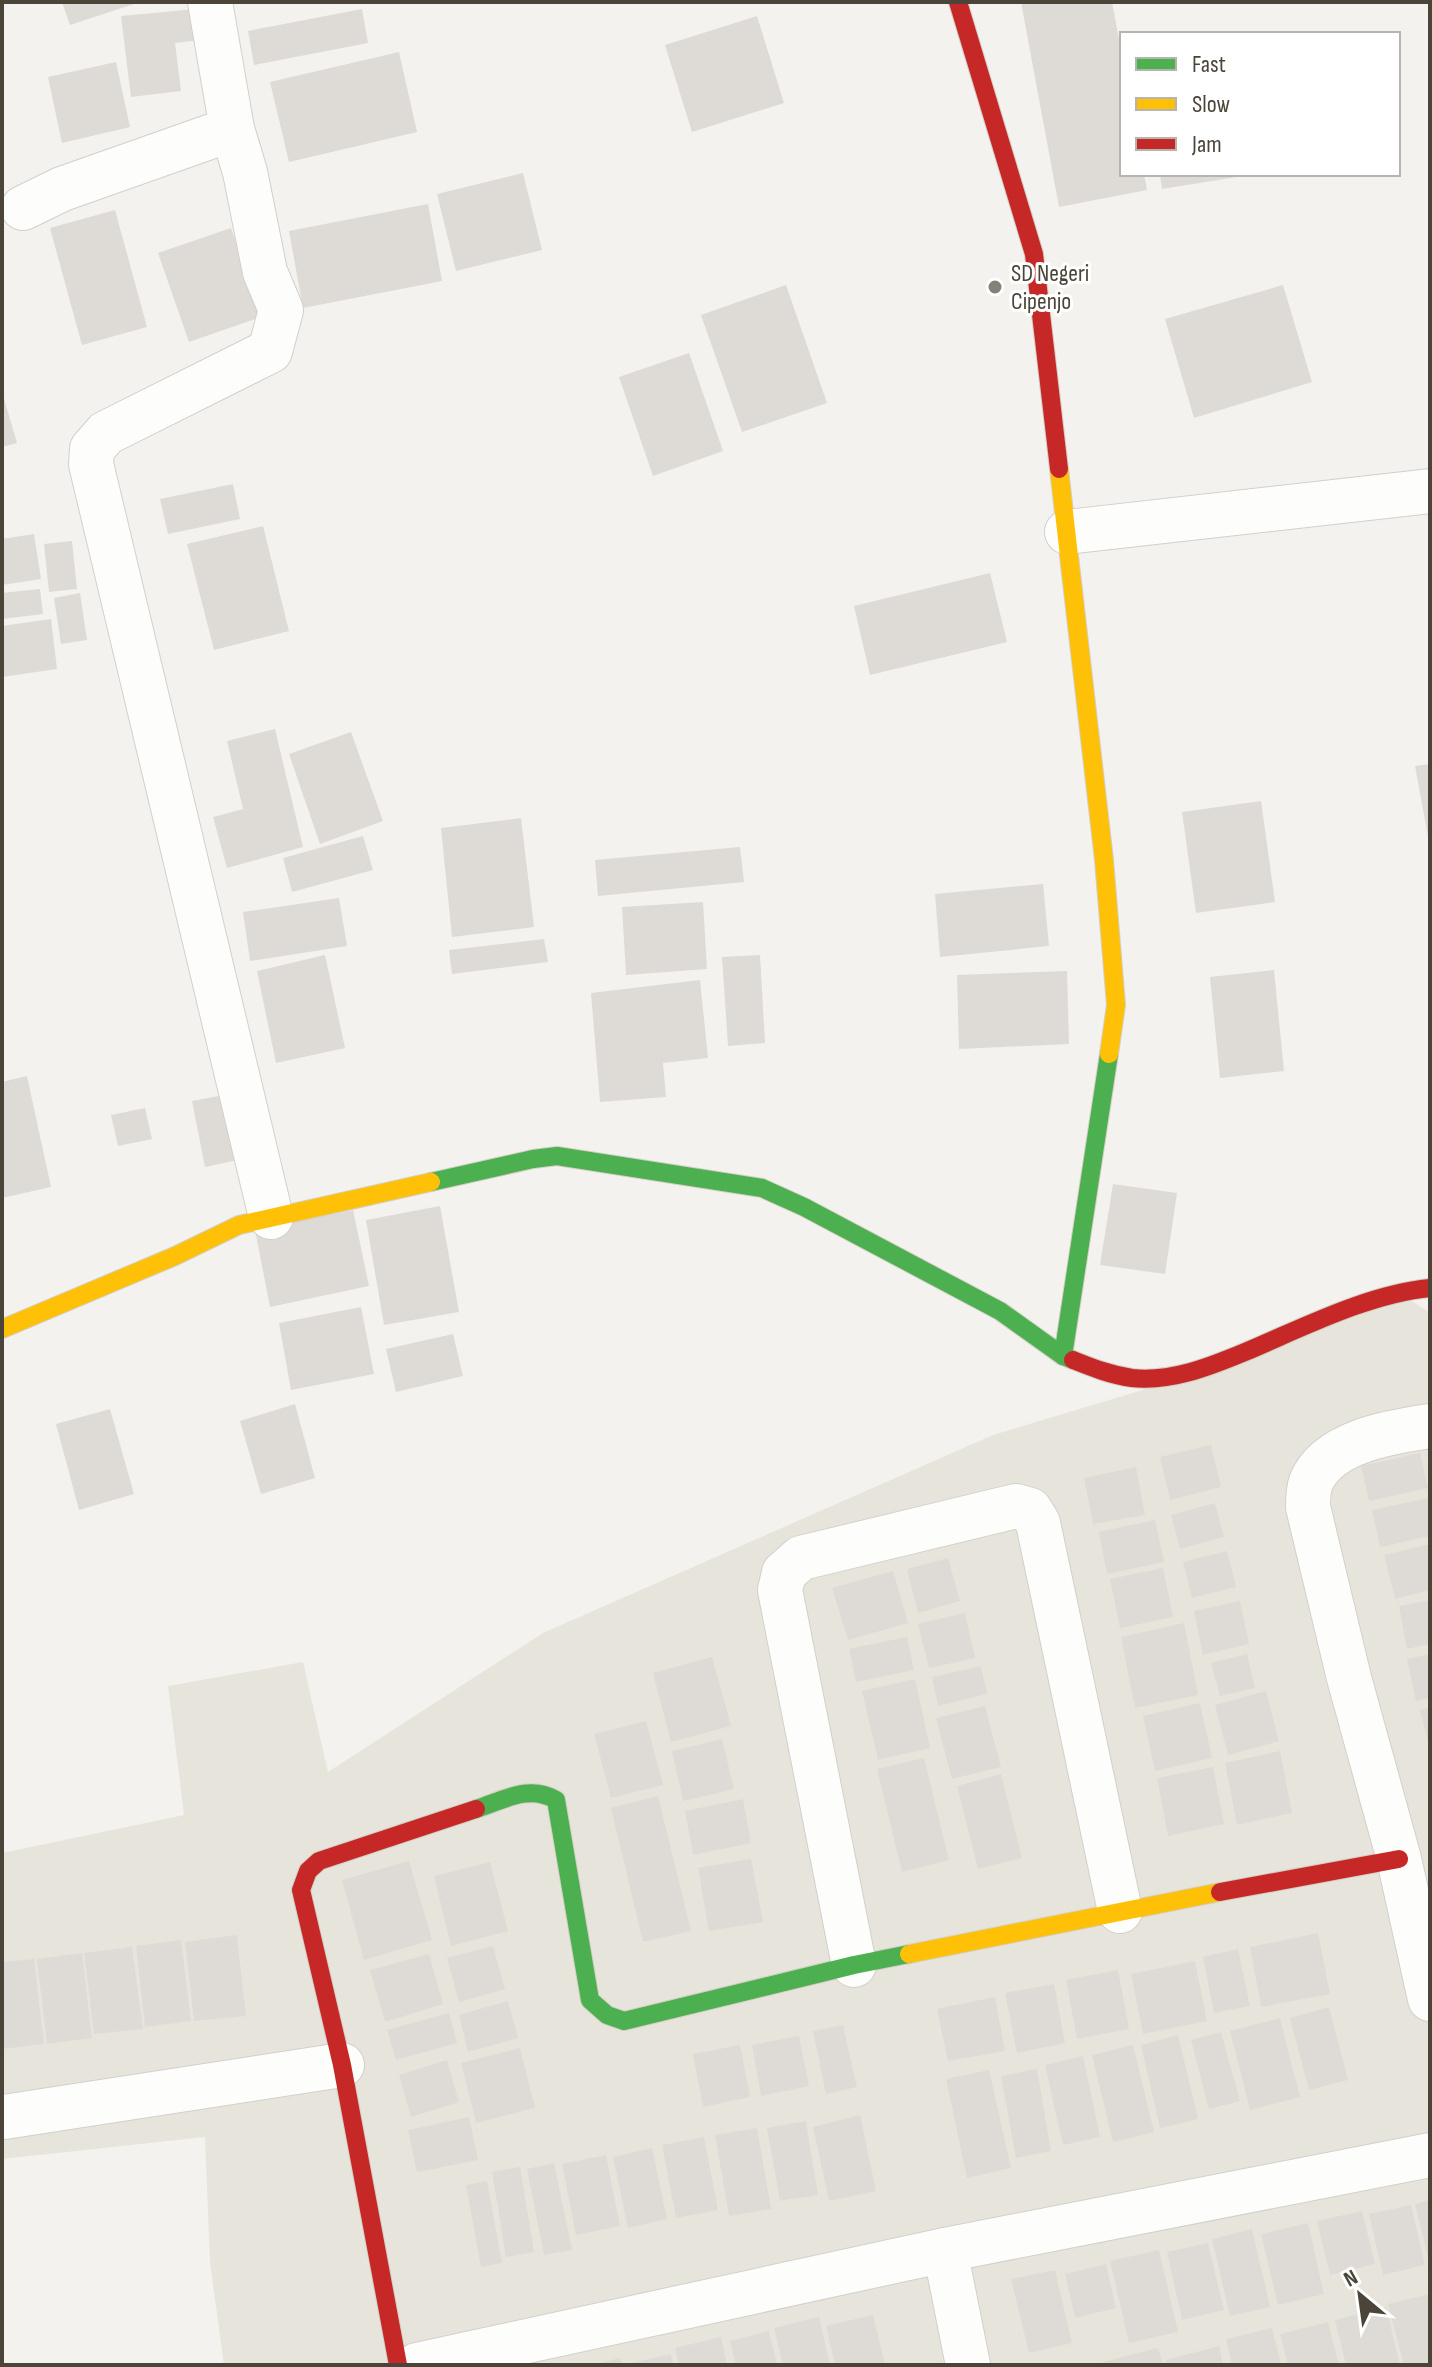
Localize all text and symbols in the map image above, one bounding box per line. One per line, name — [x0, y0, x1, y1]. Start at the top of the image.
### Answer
legend — [1120, 32, 1400, 176]
text: Fast — [1192, 50, 1226, 79]
text: Slow — [1192, 90, 1230, 119]
text: Jam — [1191, 130, 1222, 159]
place label: SD Negeri Cipenjo — [1011, 259, 1089, 316]
marker: SD Negeri Cipenjo — [986, 278, 1004, 296]
north arrow — [1320, 2255, 1400, 2335]
text: N — [1339, 2264, 1363, 2293]

